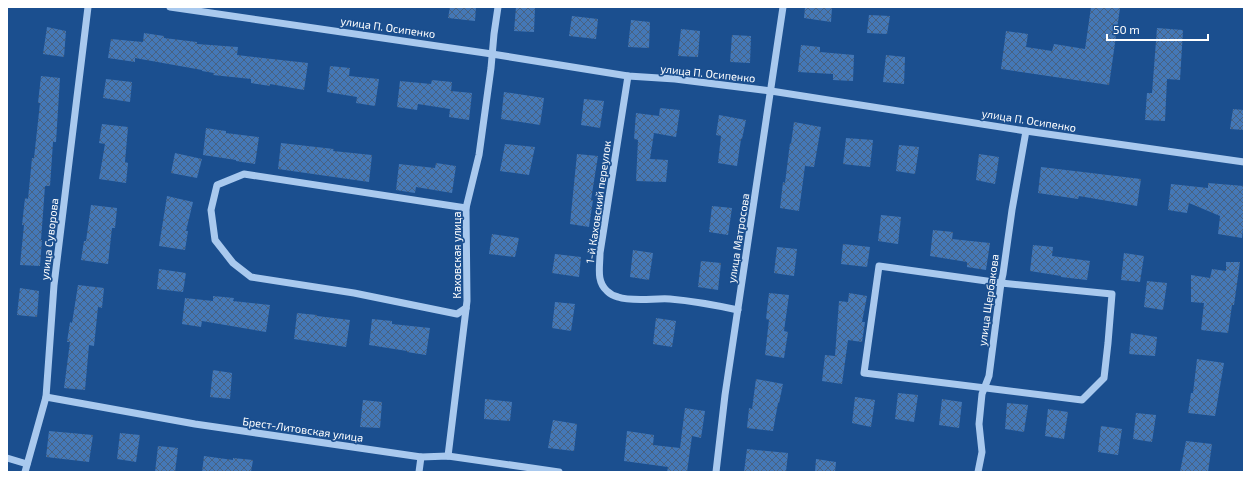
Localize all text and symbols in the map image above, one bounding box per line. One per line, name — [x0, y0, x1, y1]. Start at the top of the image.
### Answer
street label: улица П. Осипенко — [340, 14, 436, 41]
scale bar — [1107, 16, 1208, 42]
text: 50 m — [1113, 22, 1140, 36]
street label: улица П. Осипенко — [660, 62, 756, 85]
street label: улица П. Осипенко — [981, 106, 1077, 135]
street label: 1-й Каховский переулок — [583, 140, 614, 264]
street label: улица Матросова — [724, 192, 753, 284]
street label: улица Суворова — [38, 197, 61, 281]
street label: Каховская улица — [450, 211, 464, 299]
street label: улица Щербакова — [975, 253, 1002, 347]
street label: Брест-Литовская улица — [242, 414, 364, 445]

